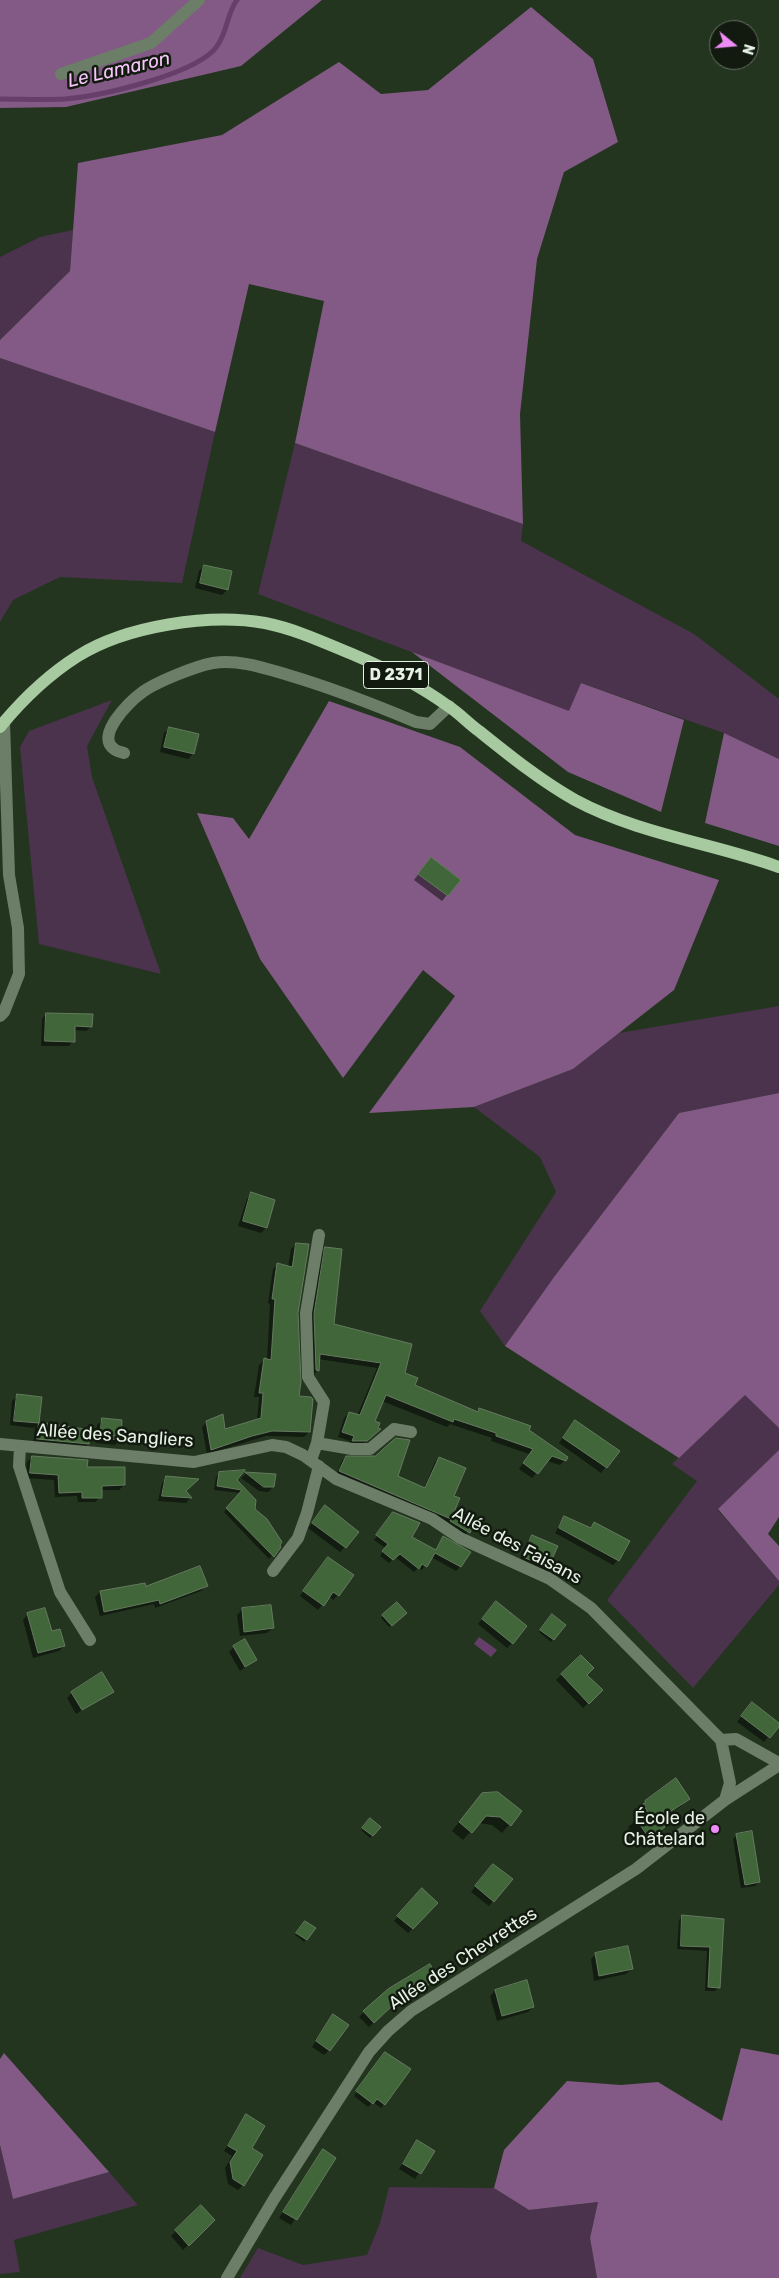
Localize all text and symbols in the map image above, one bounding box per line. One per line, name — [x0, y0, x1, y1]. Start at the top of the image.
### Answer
north arrow — [709, 20, 759, 70]
text: N — [738, 42, 757, 57]
water label: Le Lamaron — [65, 47, 173, 93]
road number: D 2371 — [364, 662, 428, 688]
street label: Allée des Sangliers — [36, 1420, 194, 1452]
street label: Allée des Faisans — [449, 1503, 585, 1589]
place label: École de Châtelard — [623, 1808, 705, 1850]
marker: École de Châtelard — [709, 1823, 721, 1835]
street label: Allée des Chevrettes — [385, 1903, 541, 2015]

